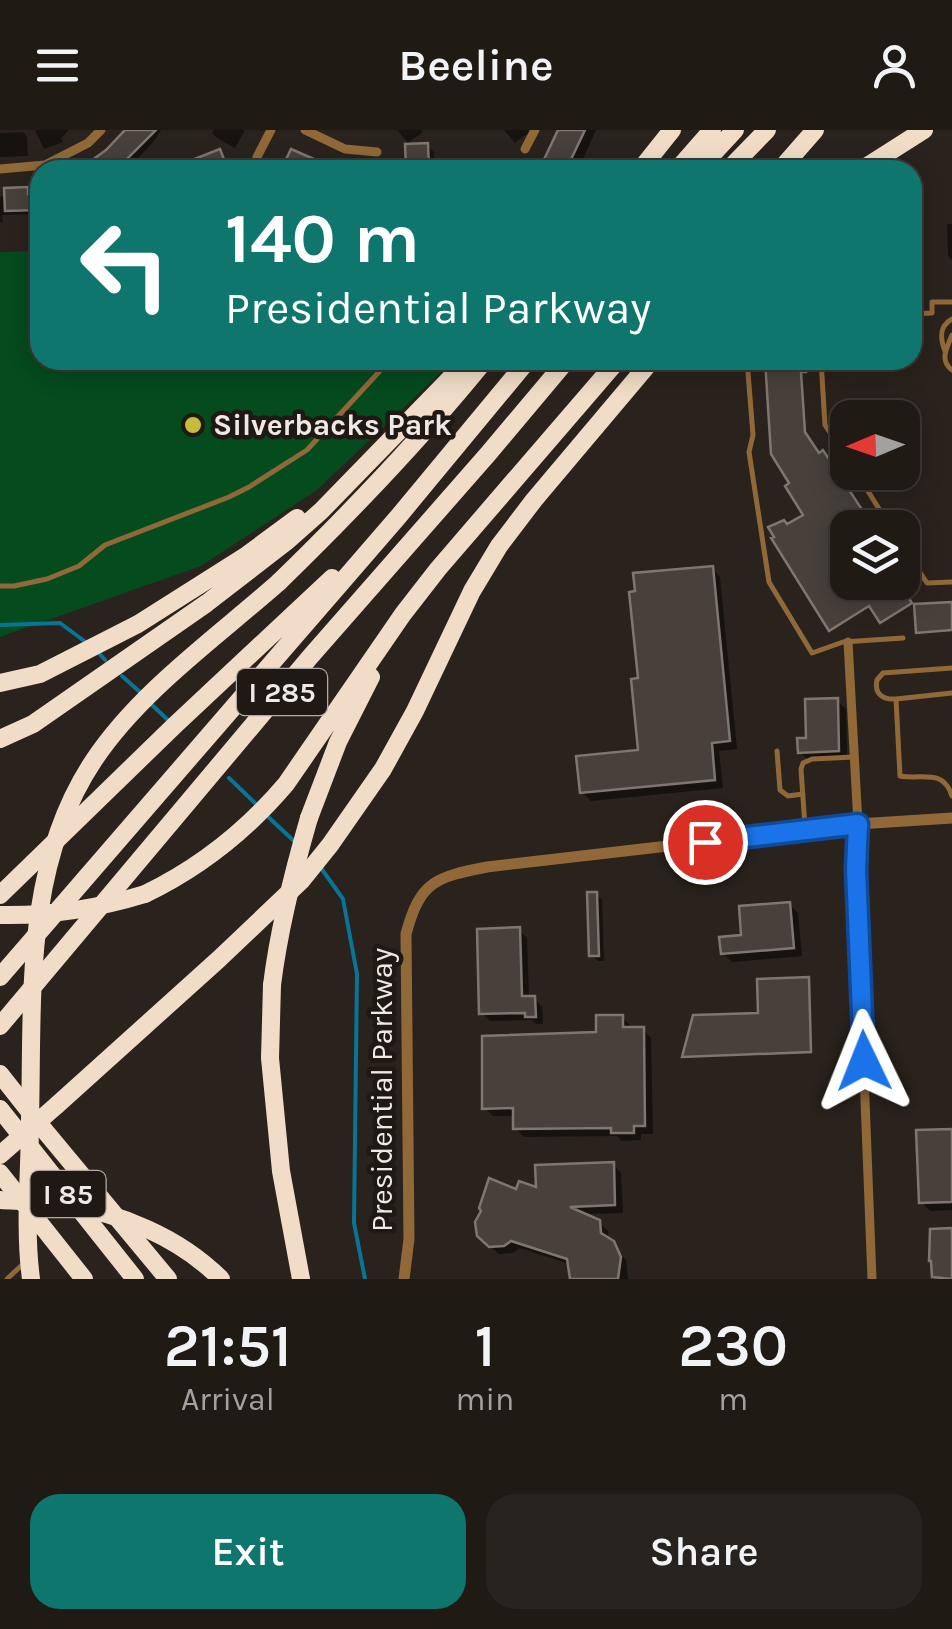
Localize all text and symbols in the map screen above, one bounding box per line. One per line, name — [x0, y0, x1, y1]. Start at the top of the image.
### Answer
icon: menu — [30, 38, 85, 93]
icon: person — [867, 38, 922, 93]
text: Beeline — [398, 39, 554, 91]
text: 140 m — [225, 198, 420, 280]
icon: left — [60, 200, 190, 330]
text: Presidential Parkway — [225, 282, 651, 334]
north arrow — [830, 400, 920, 490]
map controls — [830, 400, 920, 600]
place label: Silverbacks Park — [213, 407, 452, 443]
marker: Silverbacks Park — [182, 414, 204, 436]
button: layers — [830, 510, 920, 600]
road number: I 285 — [237, 669, 327, 715]
pin — [663, 800, 748, 885]
icon: arrive — [678, 815, 733, 870]
street label: Presidential Parkway — [364, 948, 400, 1232]
position arrow — [812, 1009, 916, 1113]
road number: I 85 — [30, 1171, 106, 1217]
text: 21:51 — [164, 1311, 292, 1381]
text: 1 — [474, 1311, 495, 1381]
text: 230 — [678, 1311, 788, 1381]
text: Arrival — [181, 1381, 275, 1418]
text: min — [456, 1381, 514, 1418]
text: m — [718, 1381, 748, 1418]
button: Exit — [30, 1494, 466, 1609]
button: Share — [486, 1494, 922, 1609]

